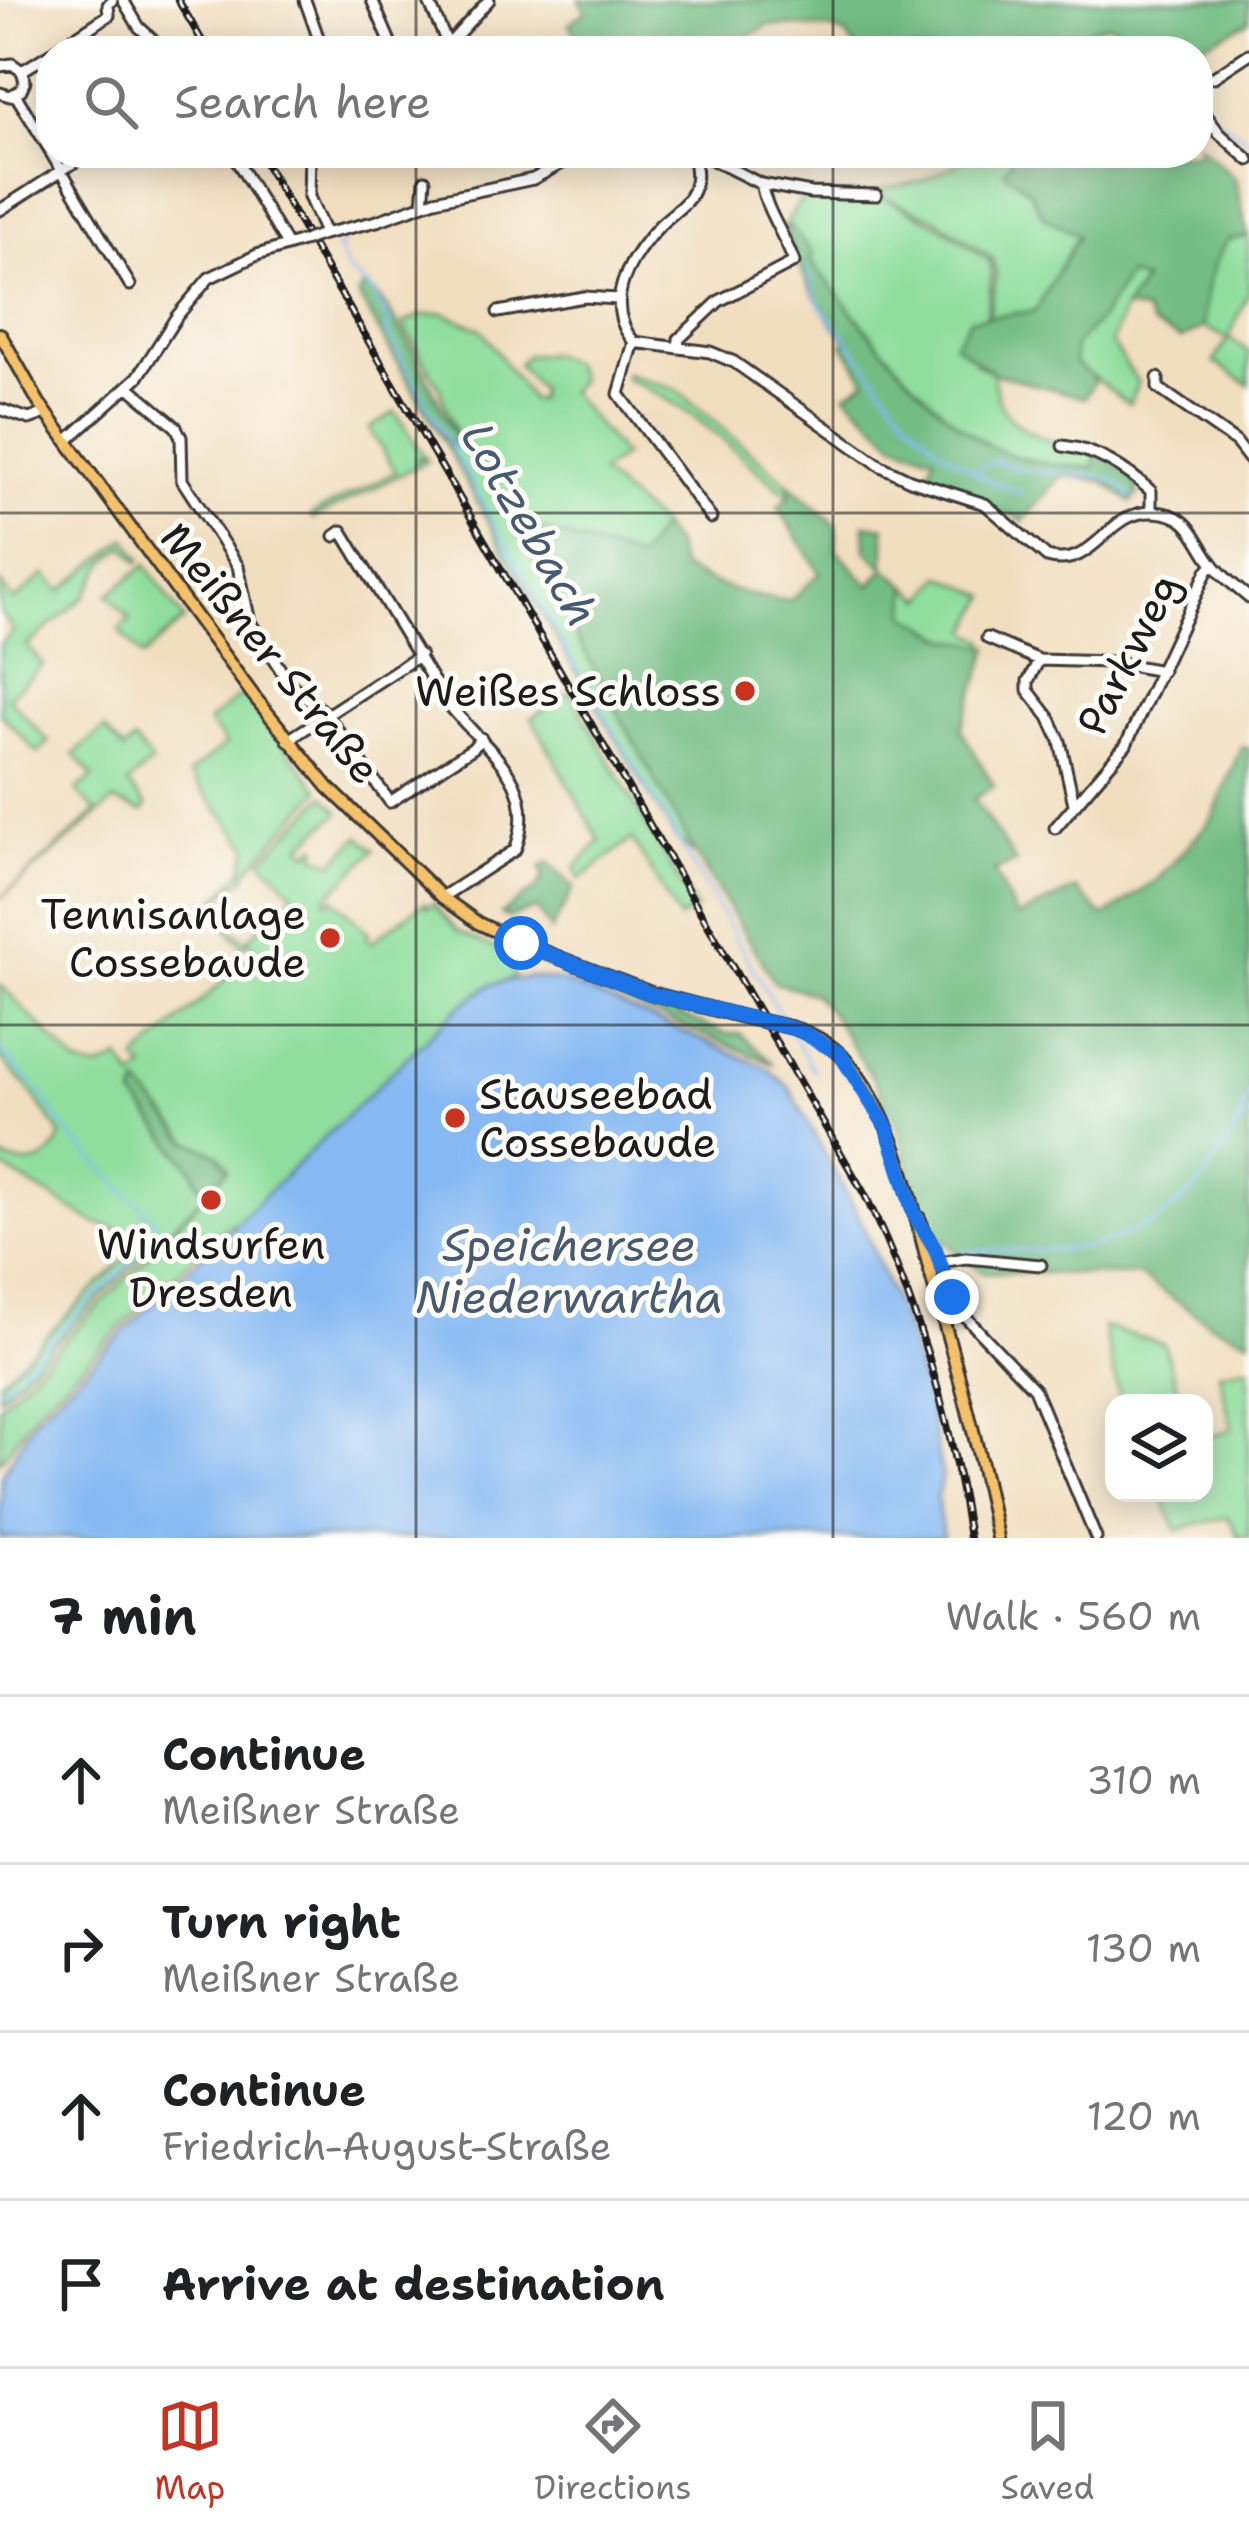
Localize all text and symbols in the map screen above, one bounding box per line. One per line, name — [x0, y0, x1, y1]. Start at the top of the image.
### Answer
search box — [36, 36, 1213, 168]
icon: search — [78, 69, 144, 135]
text: Search here — [174, 72, 431, 132]
water label: Lotzebach — [447, 411, 613, 637]
street label: Meißner Straße — [148, 511, 394, 795]
street label: Parkweg — [1063, 563, 1193, 745]
place label: Weißes Schloss — [415, 663, 721, 719]
marker: Weißes Schloss — [732, 678, 758, 704]
place label: Tennisanlage Cossebaude — [40, 886, 306, 990]
route start — [494, 916, 548, 970]
marker: Tennisanlage Cossebaude — [317, 925, 343, 951]
place label: Stauseebad Cossebaude — [479, 1066, 716, 1170]
marker: Stauseebad Cossebaude — [442, 1105, 468, 1131]
marker: Windsurfen Dresden — [198, 1187, 224, 1213]
water label: Speichersee Niederwartha — [415, 1215, 723, 1327]
place label: Windsurfen Dresden — [97, 1216, 325, 1320]
route end — [925, 1270, 979, 1324]
map controls — [1105, 1394, 1213, 1502]
button: layers — [1105, 1394, 1213, 1502]
text: 7 min — [48, 1582, 197, 1650]
text: Walk · 560 m — [945, 1590, 1201, 1642]
text: Continue — [162, 1724, 366, 1784]
icon: ahead — [48, 1747, 114, 1813]
text: 310 m — [1086, 1754, 1201, 1806]
text: Meißner Straße — [162, 1784, 460, 1836]
text: Turn right — [162, 1892, 401, 1952]
icon: right — [48, 1915, 114, 1981]
text: 130 m — [1086, 1922, 1201, 1974]
text: Meißner Straße — [162, 1952, 460, 2004]
text: Continue — [162, 2060, 366, 2120]
icon: ahead — [48, 2083, 114, 2149]
text: 120 m — [1086, 2090, 1201, 2142]
text: Friedrich-August-Straße — [162, 2120, 611, 2172]
icon: arrive — [48, 2251, 114, 2317]
text: Arrive at destination — [162, 2254, 665, 2314]
tab: Map — [155, 2393, 225, 2510]
tab: Directions — [534, 2393, 692, 2510]
tab: Saved — [1001, 2393, 1094, 2510]

